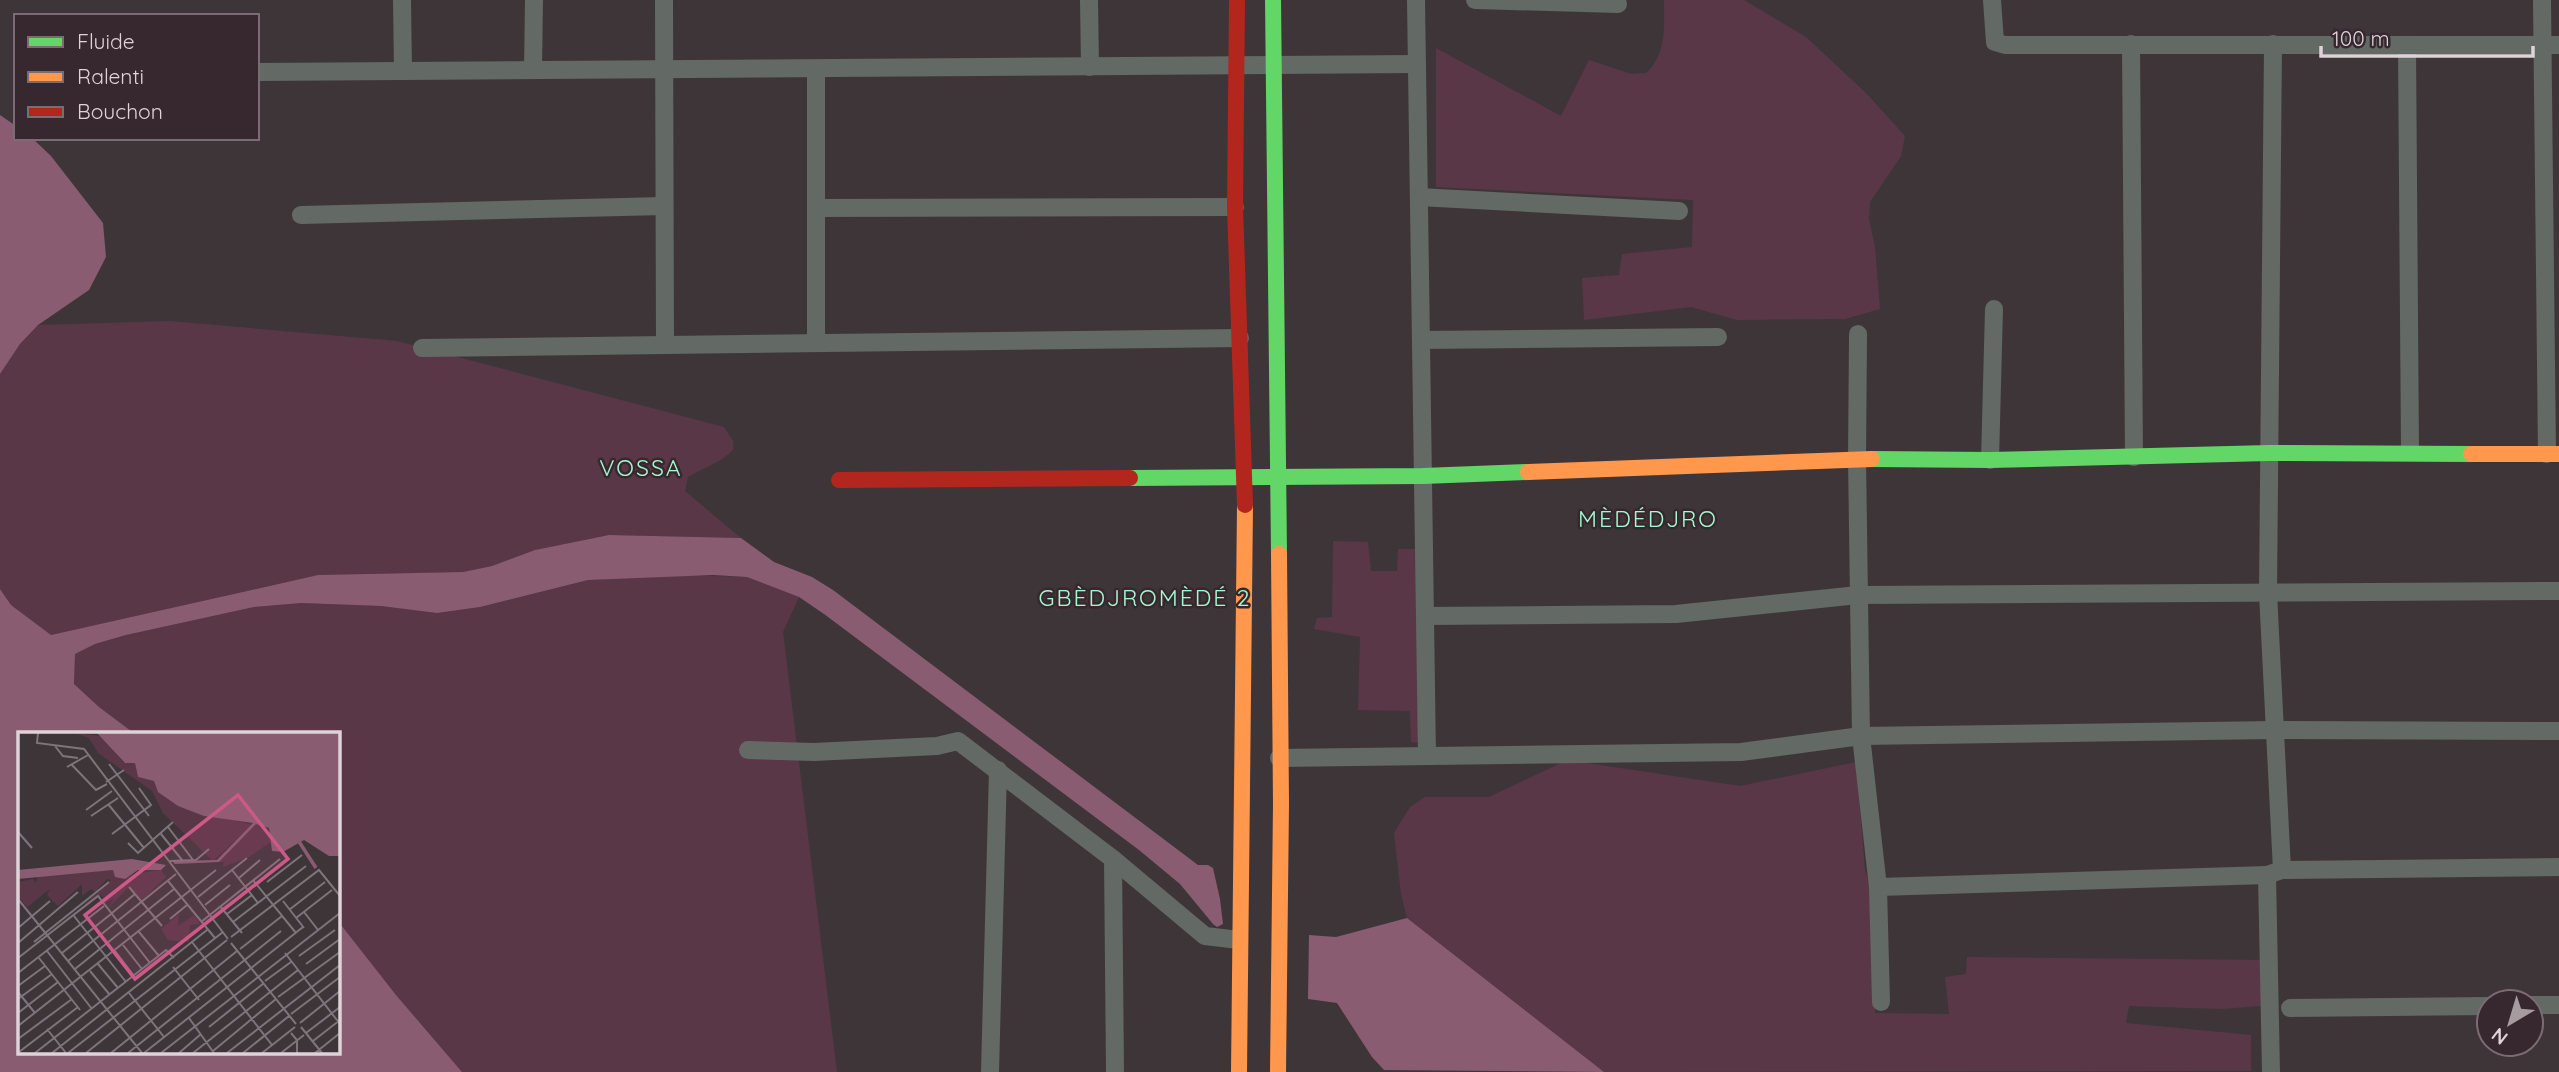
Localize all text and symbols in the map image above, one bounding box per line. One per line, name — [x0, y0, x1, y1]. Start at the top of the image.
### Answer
legend — [14, 14, 259, 140]
scale bar — [2321, 14, 2533, 58]
text: 100 m — [2332, 25, 2390, 51]
text: Fluide — [77, 28, 135, 54]
text: Ralenti — [77, 63, 144, 89]
text: Bouchon — [77, 98, 163, 124]
district label: VOSSA — [599, 453, 683, 482]
district label: MÈDÉDJRO — [1578, 504, 1718, 533]
district label: GBÈDJROMÈDÉ 2 — [1039, 583, 1251, 612]
inset map — [18, 732, 340, 1054]
north arrow — [2475, 988, 2545, 1058]
text: N — [2487, 1023, 2512, 1050]

